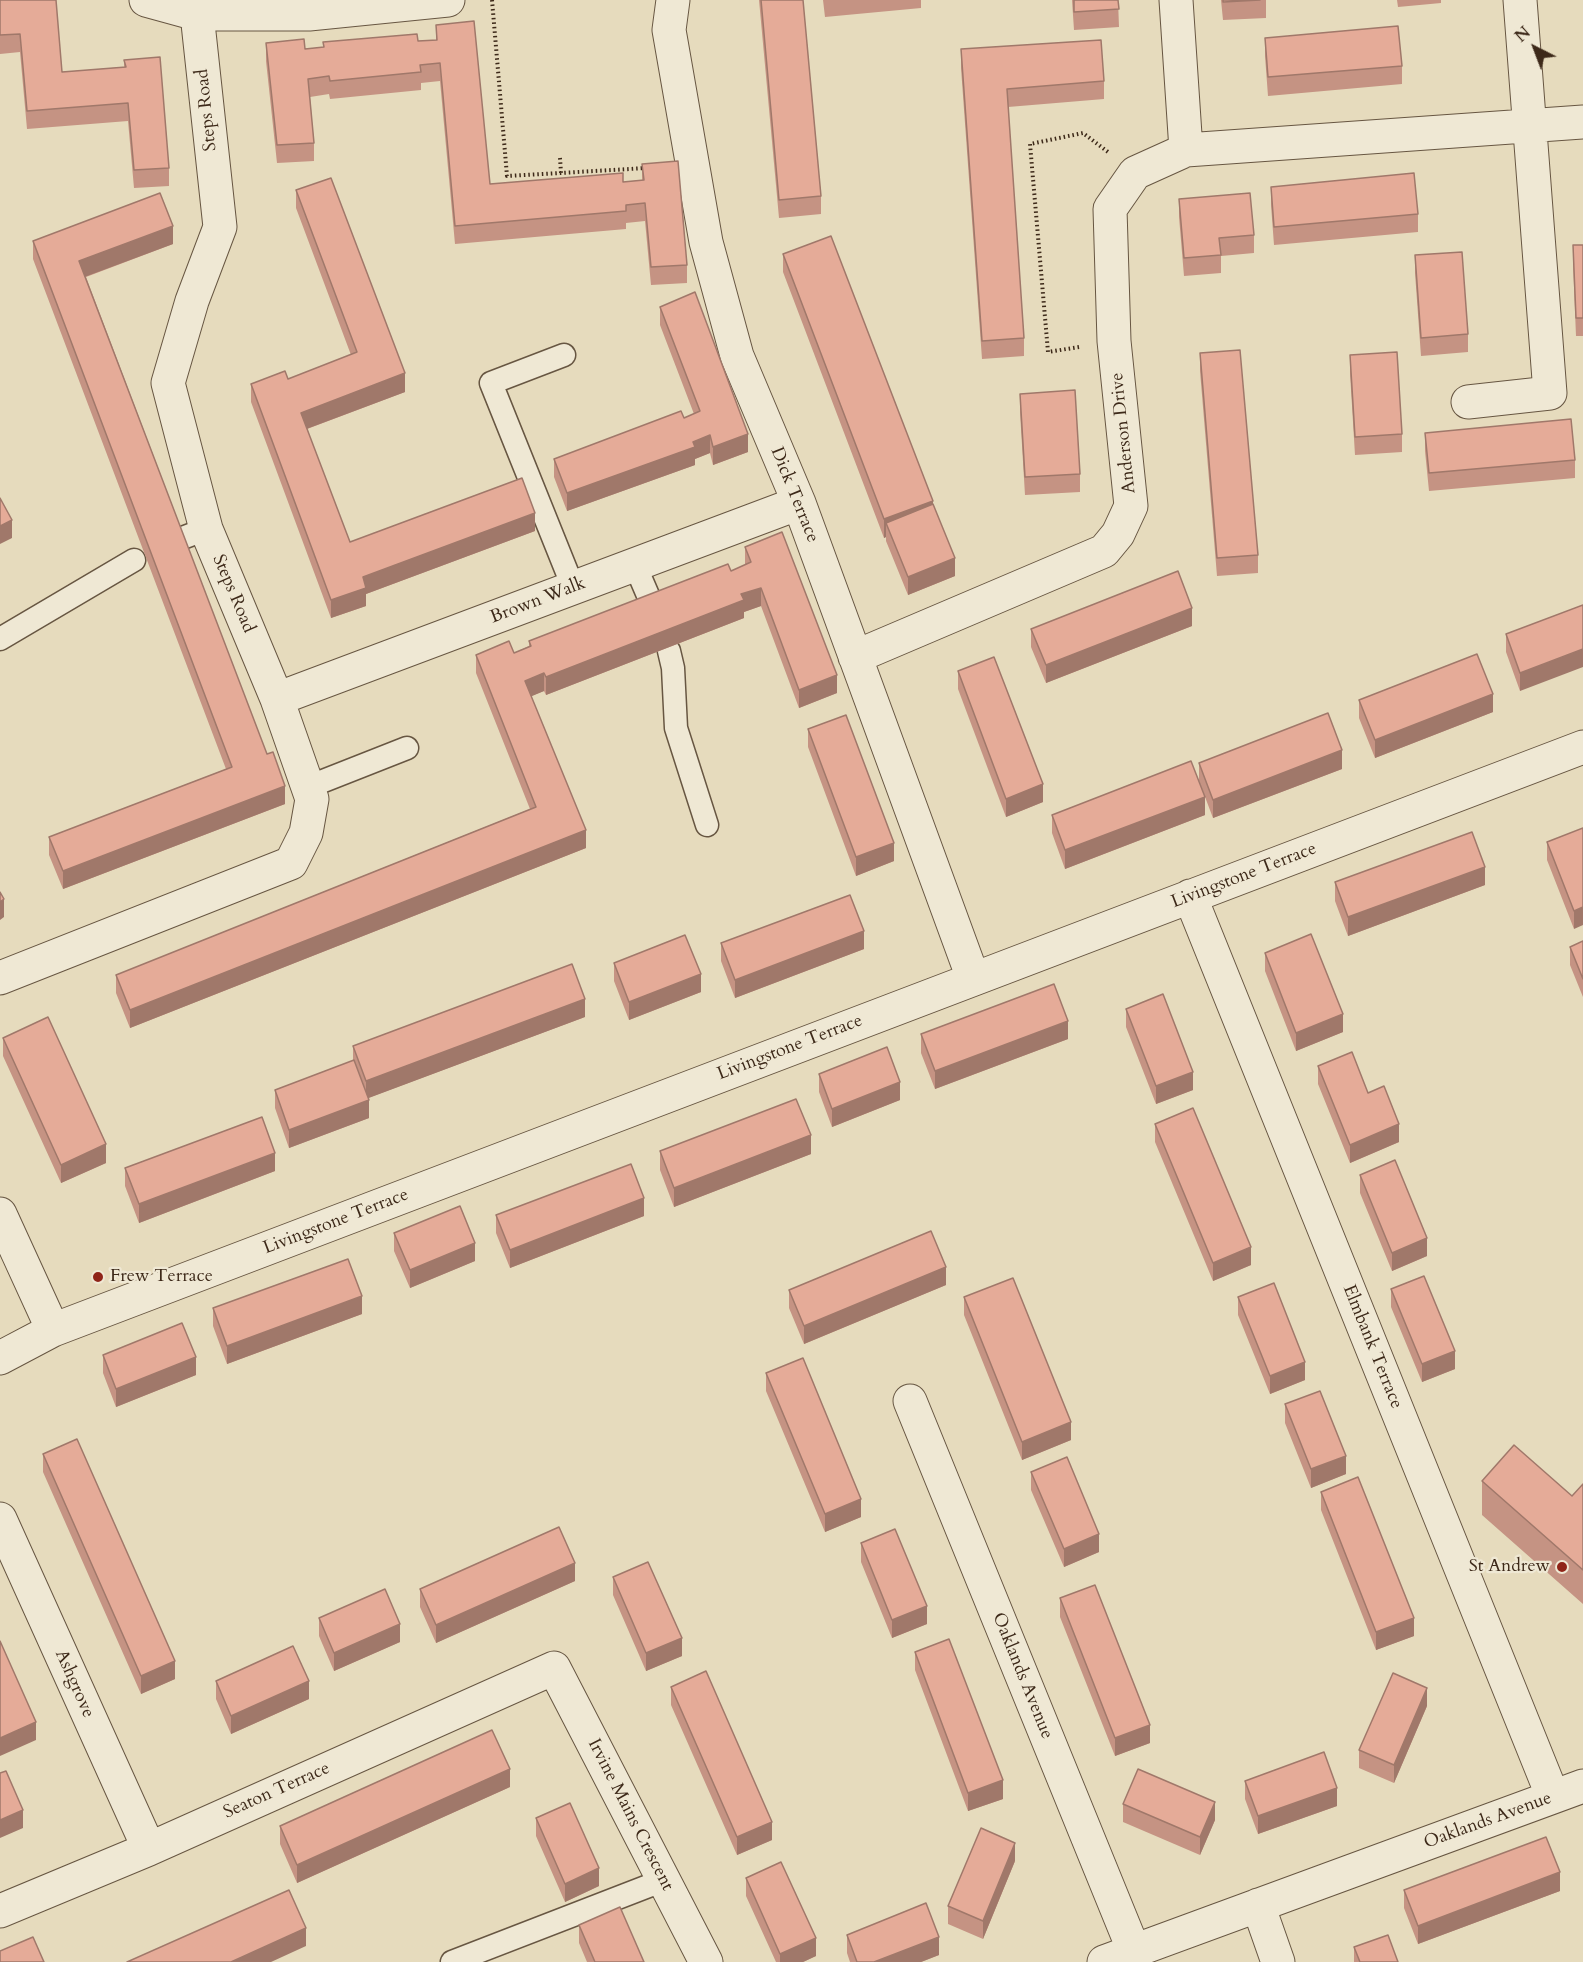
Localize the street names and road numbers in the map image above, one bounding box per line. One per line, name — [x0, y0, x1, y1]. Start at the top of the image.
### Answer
street label: Steps Road — [192, 68, 222, 152]
street label: Anderson Drive — [1107, 371, 1141, 495]
street label: Dick Terrace — [765, 444, 823, 546]
street label: Steps Road — [207, 552, 259, 636]
street label: Brown Walk — [487, 573, 589, 629]
street label: Livingstone Terrace — [1168, 838, 1320, 914]
street label: Livingstone Terrace — [714, 1010, 866, 1086]
street label: Livingstone Terrace — [260, 1184, 412, 1260]
street label: Elmbank Terrace — [1337, 1282, 1407, 1412]
street label: Oaklands Avenue — [987, 1610, 1057, 1742]
street label: Ashgrove — [49, 1647, 99, 1721]
street label: Irvine Mains Crescent — [582, 1735, 678, 1895]
street label: Seaton Terrace — [220, 1758, 334, 1824]
street label: Oaklands Avenue — [1421, 1788, 1555, 1854]

